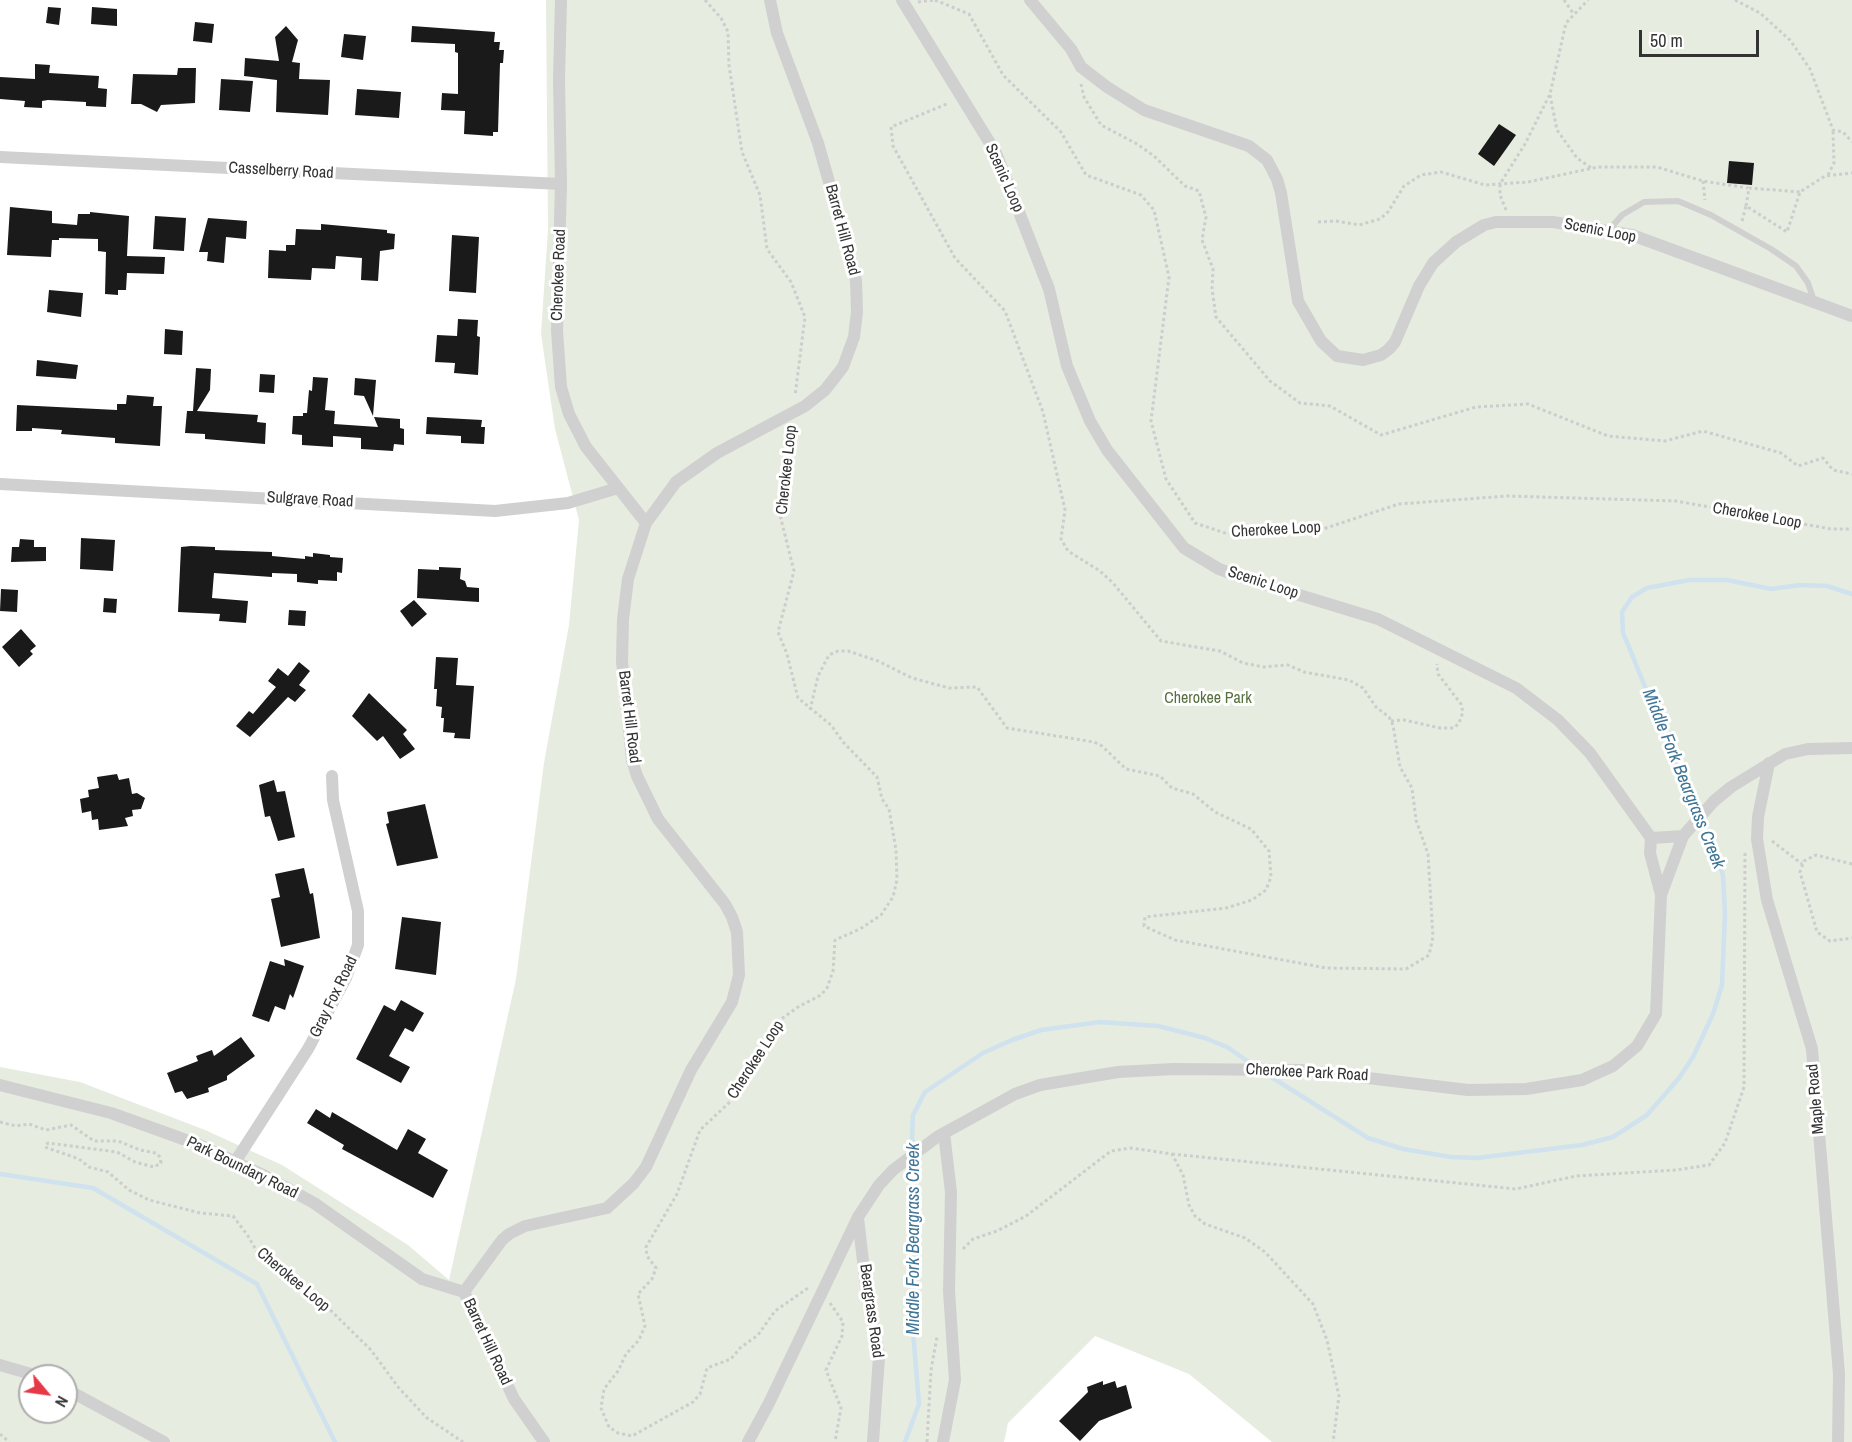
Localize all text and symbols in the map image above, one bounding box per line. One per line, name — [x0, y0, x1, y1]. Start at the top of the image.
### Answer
scale bar — [1642, 18, 1762, 56]
text: 50 m — [1650, 28, 1683, 53]
street label: Scenic Loop — [980, 141, 1028, 215]
street label: Casselberry Road — [228, 159, 334, 183]
street label: Barret Hill Road — [821, 182, 863, 278]
street label: Scenic Loop — [1562, 215, 1638, 247]
street label: Cherokee Road — [548, 229, 570, 321]
street label: Cherokee Loop — [773, 424, 801, 516]
street label: Sulgrave Road — [266, 488, 354, 512]
street label: Cherokee Loop — [1711, 499, 1803, 533]
street label: Cherokee Loop — [1231, 518, 1321, 542]
street label: Scenic Loop — [1225, 563, 1301, 603]
street label: Barret Hill Road — [614, 670, 644, 764]
water label: Middle Fork Beargrass Creek — [1637, 686, 1729, 872]
park label: Cherokee Park — [1164, 689, 1252, 709]
street label: Gray Fox Road — [306, 953, 362, 1041]
street label: Cherokee Loop — [724, 1017, 788, 1103]
street label: Cherokee Park Road — [1245, 1060, 1369, 1086]
street label: Maple Road — [1803, 1063, 1829, 1135]
street label: Park Boundary Road — [183, 1133, 301, 1203]
water label: Middle Fork Beargrass Creek — [903, 1143, 925, 1335]
street label: Cherokee Loop — [252, 1244, 334, 1316]
street label: Beargrass Road — [855, 1263, 887, 1359]
street label: Barret Hill Road — [459, 1296, 515, 1388]
north arrow — [18, 1364, 78, 1424]
text: N — [50, 1392, 74, 1411]

